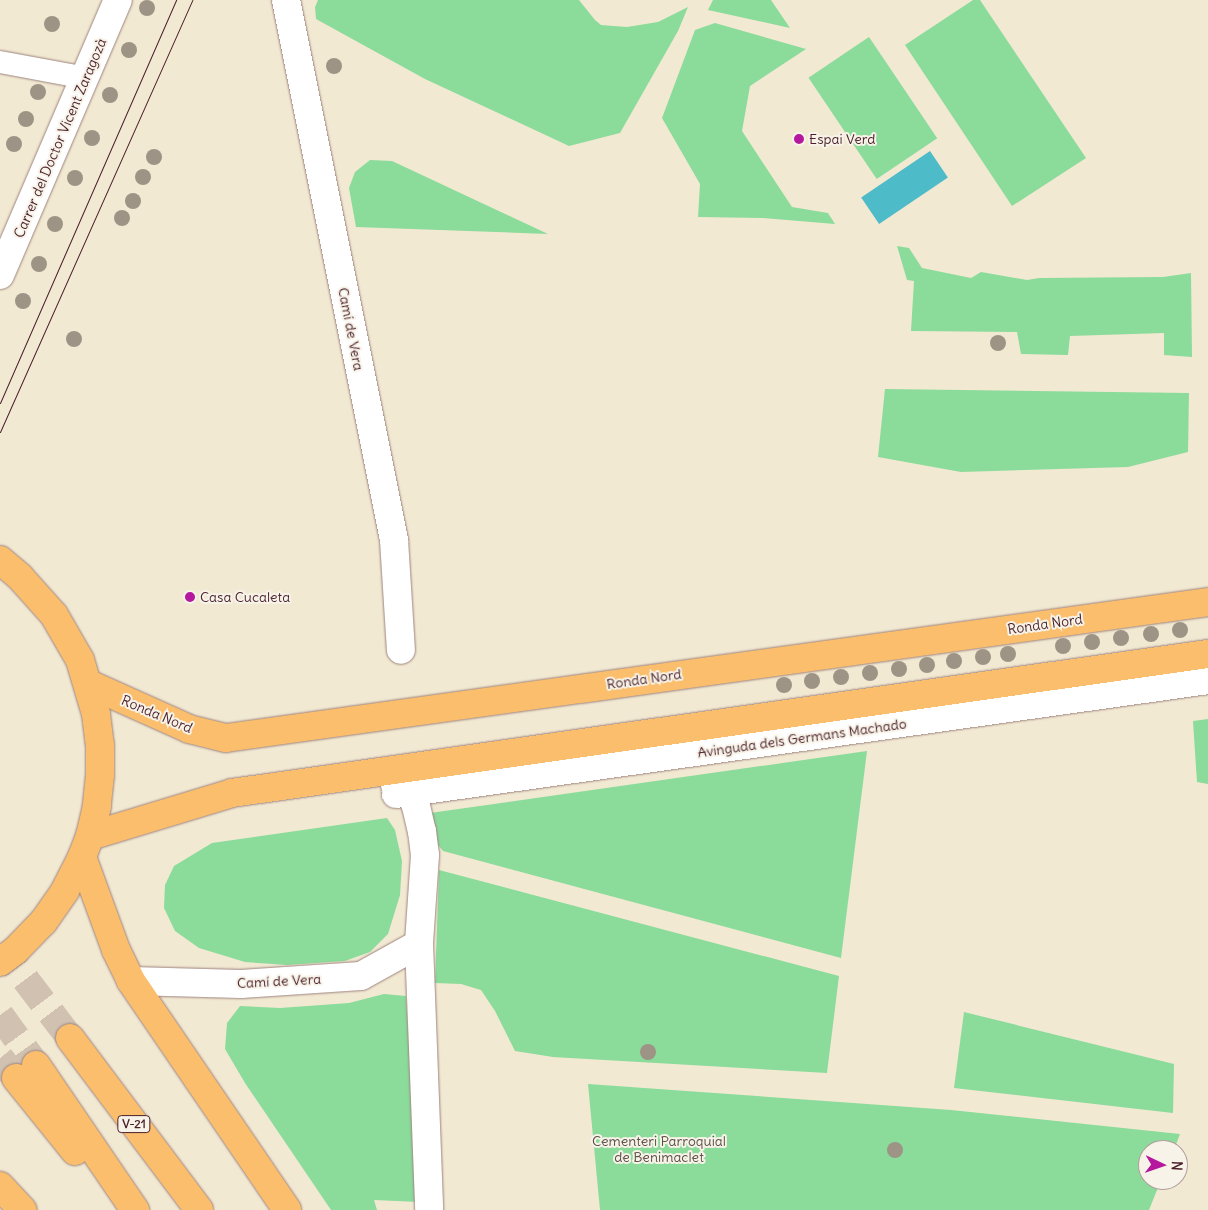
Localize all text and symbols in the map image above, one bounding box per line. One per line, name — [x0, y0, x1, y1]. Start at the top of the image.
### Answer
street label: Carrer del Doctor Vicent Zaragozà — [10, 36, 110, 240]
place label: Espai Verd — [809, 131, 876, 147]
marker: Espai Verd — [793, 133, 805, 145]
street label: Camí de Vera — [335, 286, 367, 372]
place label: Casa Cucaleta — [200, 589, 290, 605]
marker: Casa Cucaleta — [184, 591, 196, 603]
street label: Ronda Nord — [1006, 610, 1084, 638]
street label: Ronda Nord — [605, 665, 683, 693]
street label: Ronda Nord — [119, 692, 195, 736]
street label: Avinguda dels Germans Machado — [696, 715, 908, 761]
street label: Camí de Vera — [237, 970, 321, 992]
road number: V-21 — [116, 1114, 152, 1134]
park label: Cementeri Parroquial de Benimaclet — [592, 1133, 726, 1166]
north arrow — [1138, 1140, 1188, 1190]
text: N — [1168, 1160, 1186, 1171]

